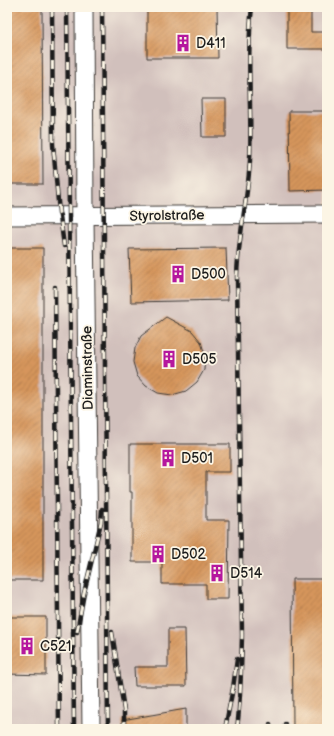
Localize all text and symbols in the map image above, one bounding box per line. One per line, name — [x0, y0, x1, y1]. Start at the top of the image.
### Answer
building icon: D411 — [173, 33, 193, 53]
place label: D411 — [196, 35, 226, 52]
street label: Styrolstraße — [129, 206, 205, 225]
building icon: D500 — [168, 264, 188, 284]
place label: D500 — [191, 266, 226, 283]
street label: Diaminstraße — [78, 326, 97, 410]
building icon: D505 — [159, 349, 179, 369]
place label: D505 — [182, 351, 216, 368]
building icon: D501 — [158, 448, 178, 468]
place label: D501 — [181, 450, 213, 467]
building icon: D502 — [148, 544, 168, 564]
place label: D502 — [171, 546, 206, 563]
building icon: D514 — [207, 563, 227, 583]
place label: D514 — [230, 565, 263, 582]
building icon: C521 — [17, 636, 37, 656]
place label: C521 — [40, 638, 71, 655]

